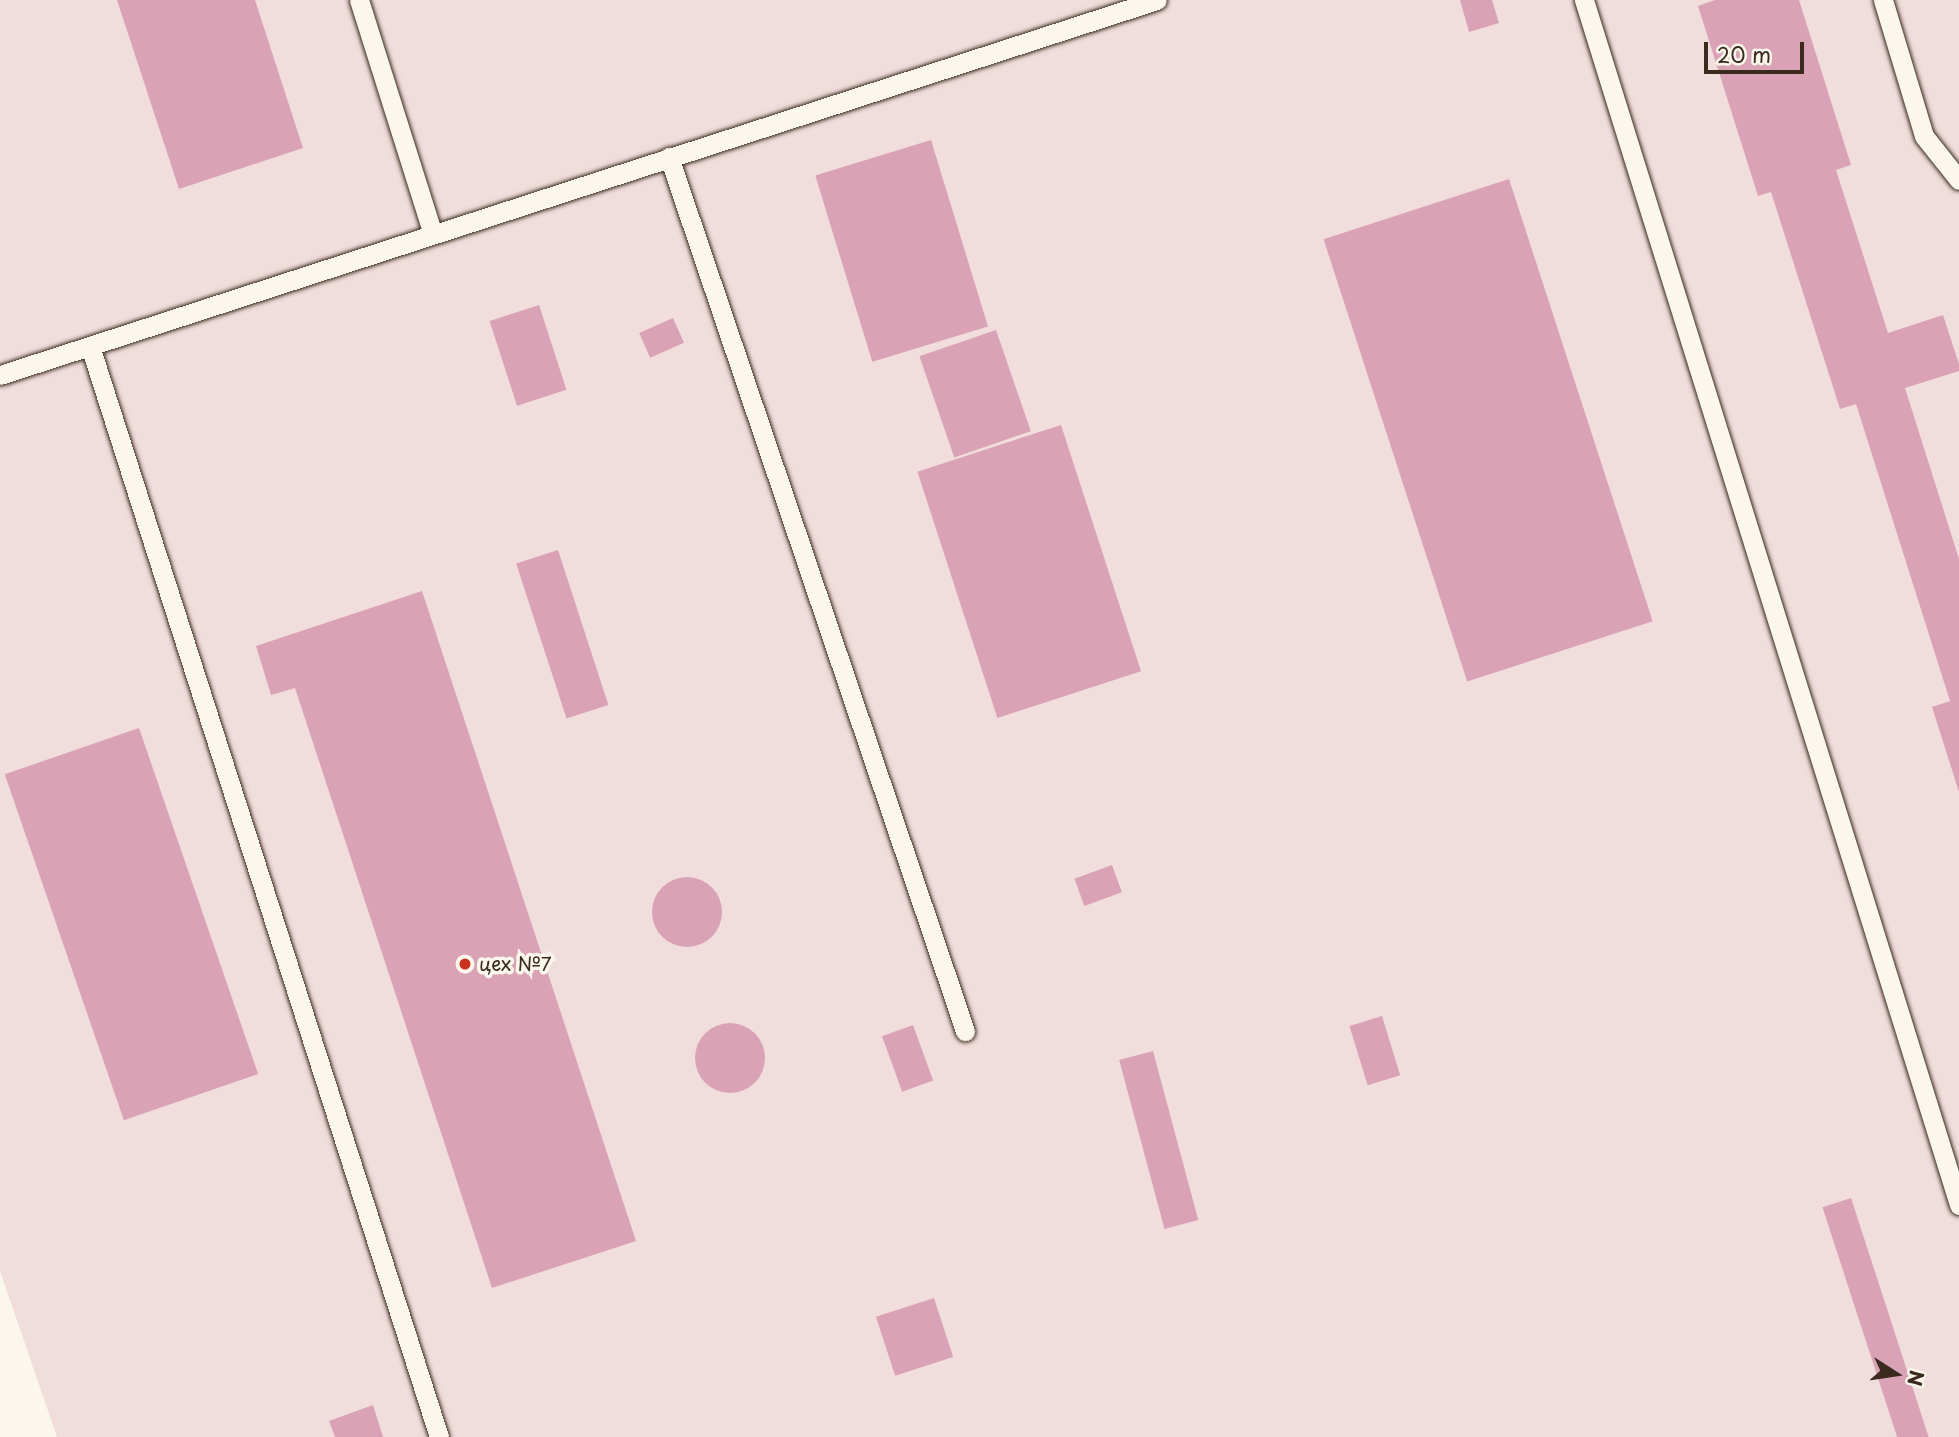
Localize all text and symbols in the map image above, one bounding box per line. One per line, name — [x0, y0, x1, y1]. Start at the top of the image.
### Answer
scale bar — [1707, 28, 1807, 72]
text: 20 m — [1717, 38, 1771, 70]
place label: цех №7 — [479, 953, 552, 975]
marker: цех №7 — [457, 956, 473, 972]
north arrow — [1861, 1339, 1931, 1409]
text: N — [1901, 1368, 1932, 1389]

